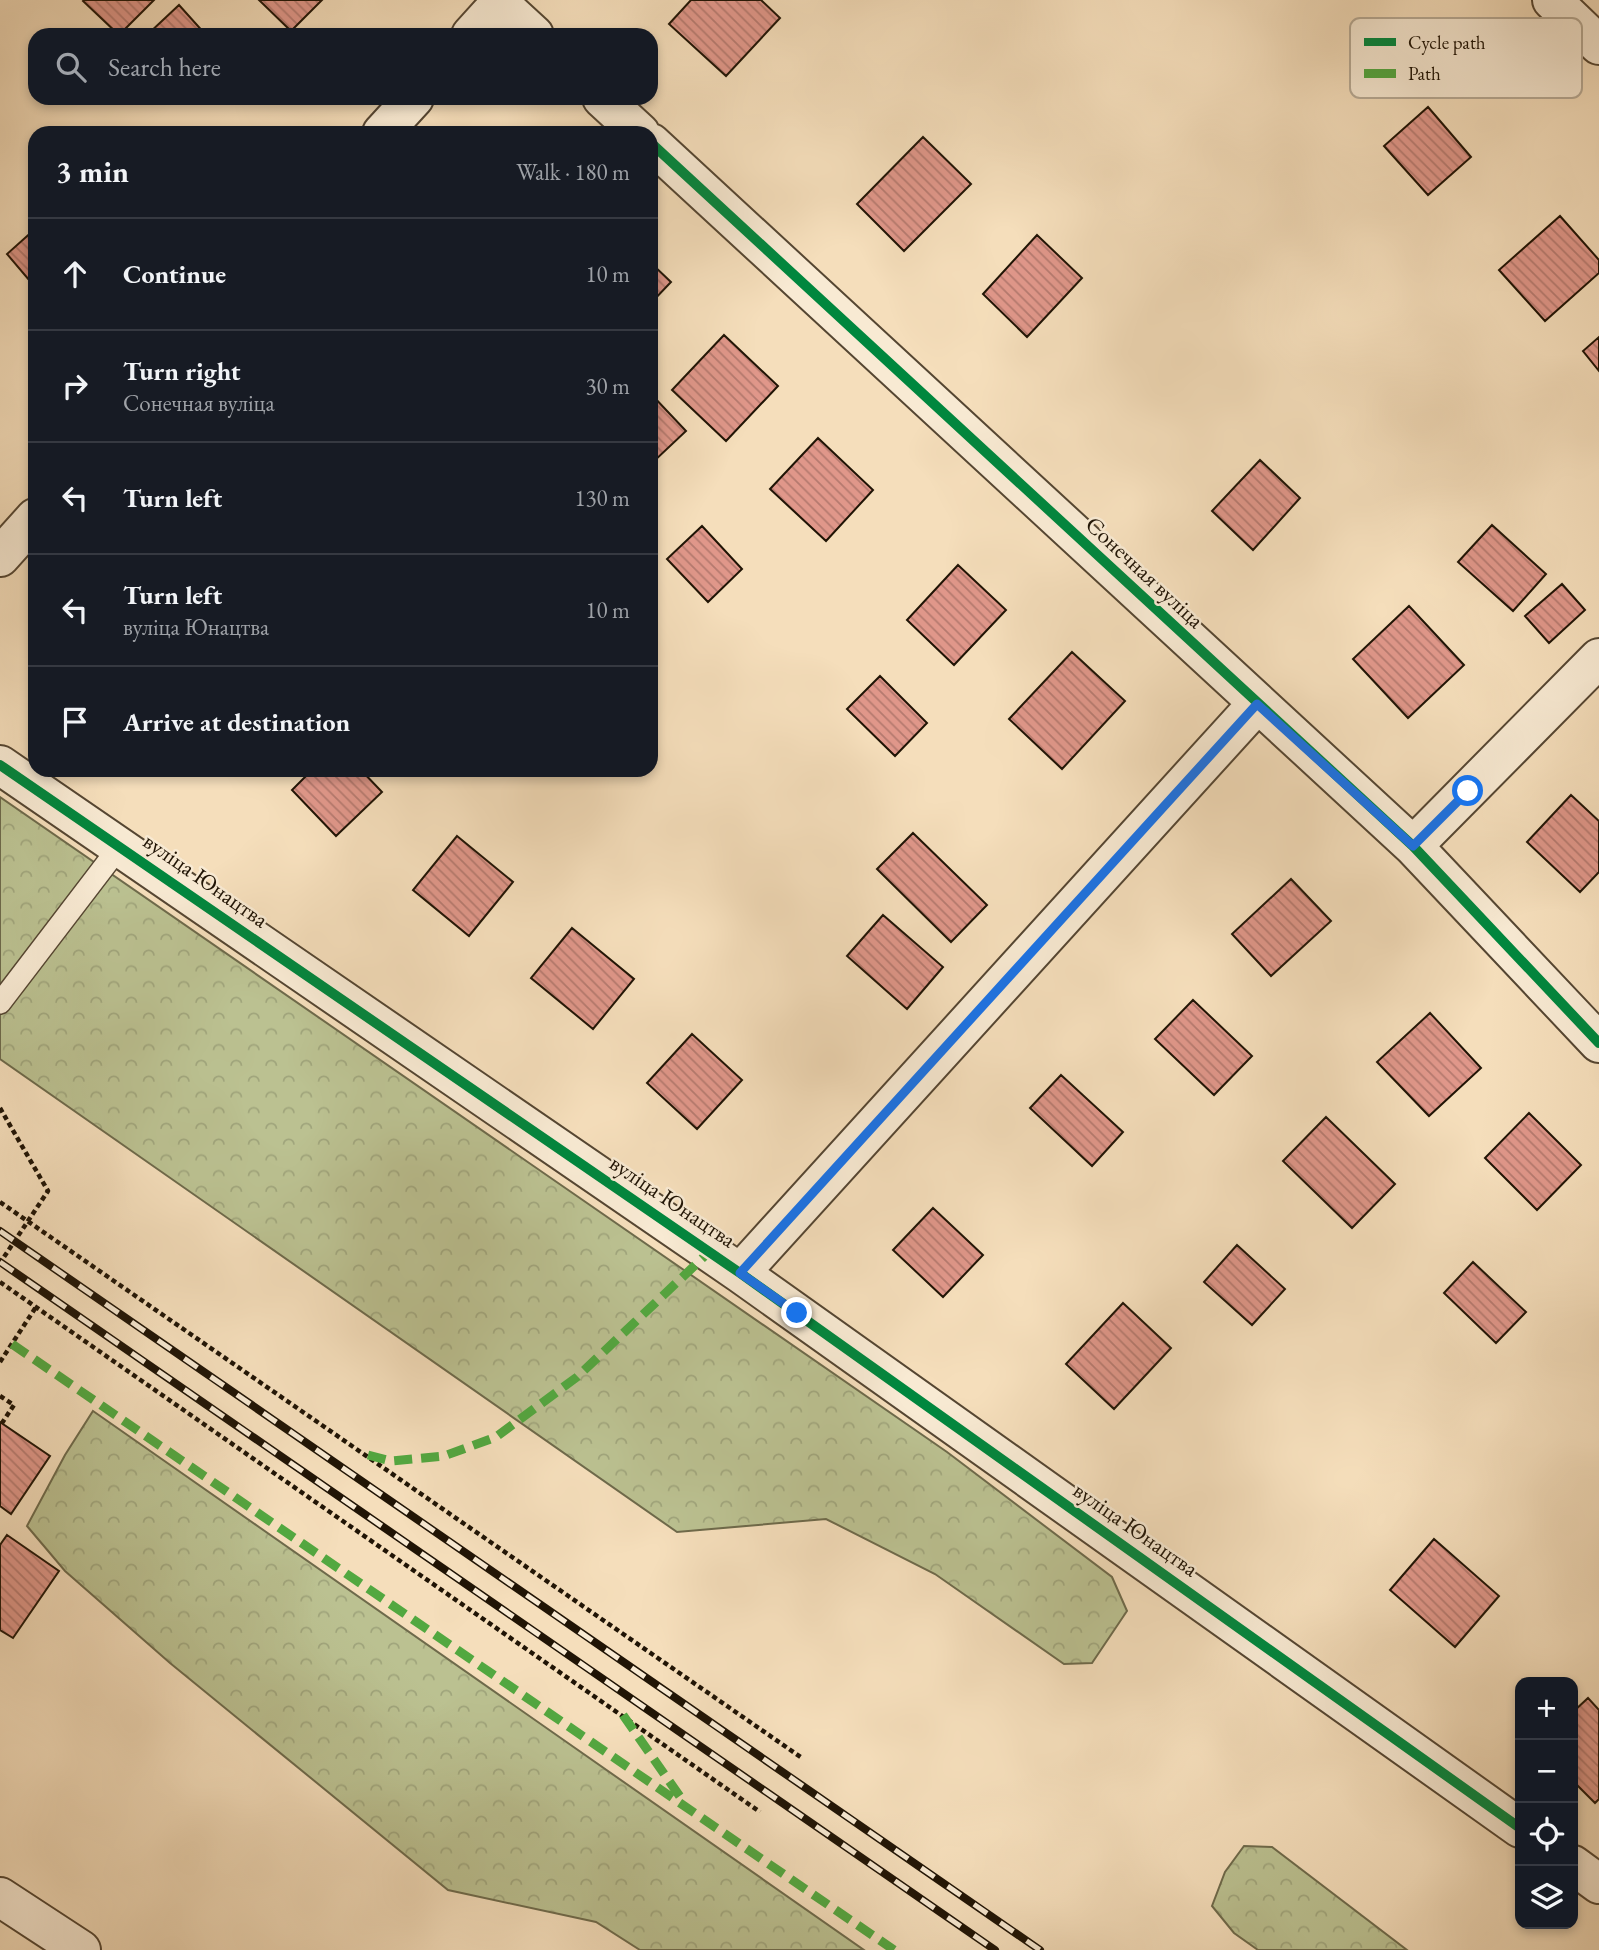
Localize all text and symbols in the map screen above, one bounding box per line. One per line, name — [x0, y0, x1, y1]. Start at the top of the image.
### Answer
legend — [1350, 18, 1582, 98]
search box — [28, 28, 658, 105]
text: Cycle path — [1408, 30, 1486, 55]
icon: search — [52, 48, 90, 86]
text: Search here — [108, 50, 221, 84]
text: Path — [1408, 61, 1441, 86]
text: 3 min — [56, 152, 129, 191]
text: Walk · 180 m — [516, 157, 630, 187]
icon: ahead — [56, 255, 94, 293]
text: Continue — [123, 257, 226, 291]
text: 10 m — [585, 259, 630, 289]
text: Turn right — [123, 354, 241, 388]
icon: right — [56, 367, 94, 405]
text: 30 m — [585, 371, 630, 401]
text: Сонечная вуліца — [123, 388, 275, 418]
icon: left — [56, 479, 94, 517]
text: Turn left — [123, 481, 222, 515]
text: 130 m — [574, 483, 630, 513]
street label: Сонечная вуліца — [1079, 509, 1211, 635]
text: Turn left — [123, 578, 222, 612]
icon: left — [56, 591, 94, 629]
text: 10 m — [585, 595, 630, 625]
text: вуліца Юнацтва — [123, 612, 269, 642]
icon: arrive — [56, 703, 94, 741]
text: Arrive at destination — [123, 705, 350, 739]
route start — [1452, 775, 1483, 806]
street label: вуліца Юнацтва — [138, 826, 275, 935]
street label: вуліца Юнацтва — [604, 1148, 743, 1255]
route end — [781, 1297, 812, 1328]
street label: вуліца Юнацтва — [1068, 1475, 1205, 1584]
map controls — [1515, 1677, 1578, 1929]
button: + — [1515, 1677, 1578, 1740]
button: − — [1515, 1740, 1578, 1803]
button: locate — [1515, 1803, 1578, 1866]
button: layers — [1515, 1866, 1578, 1929]

